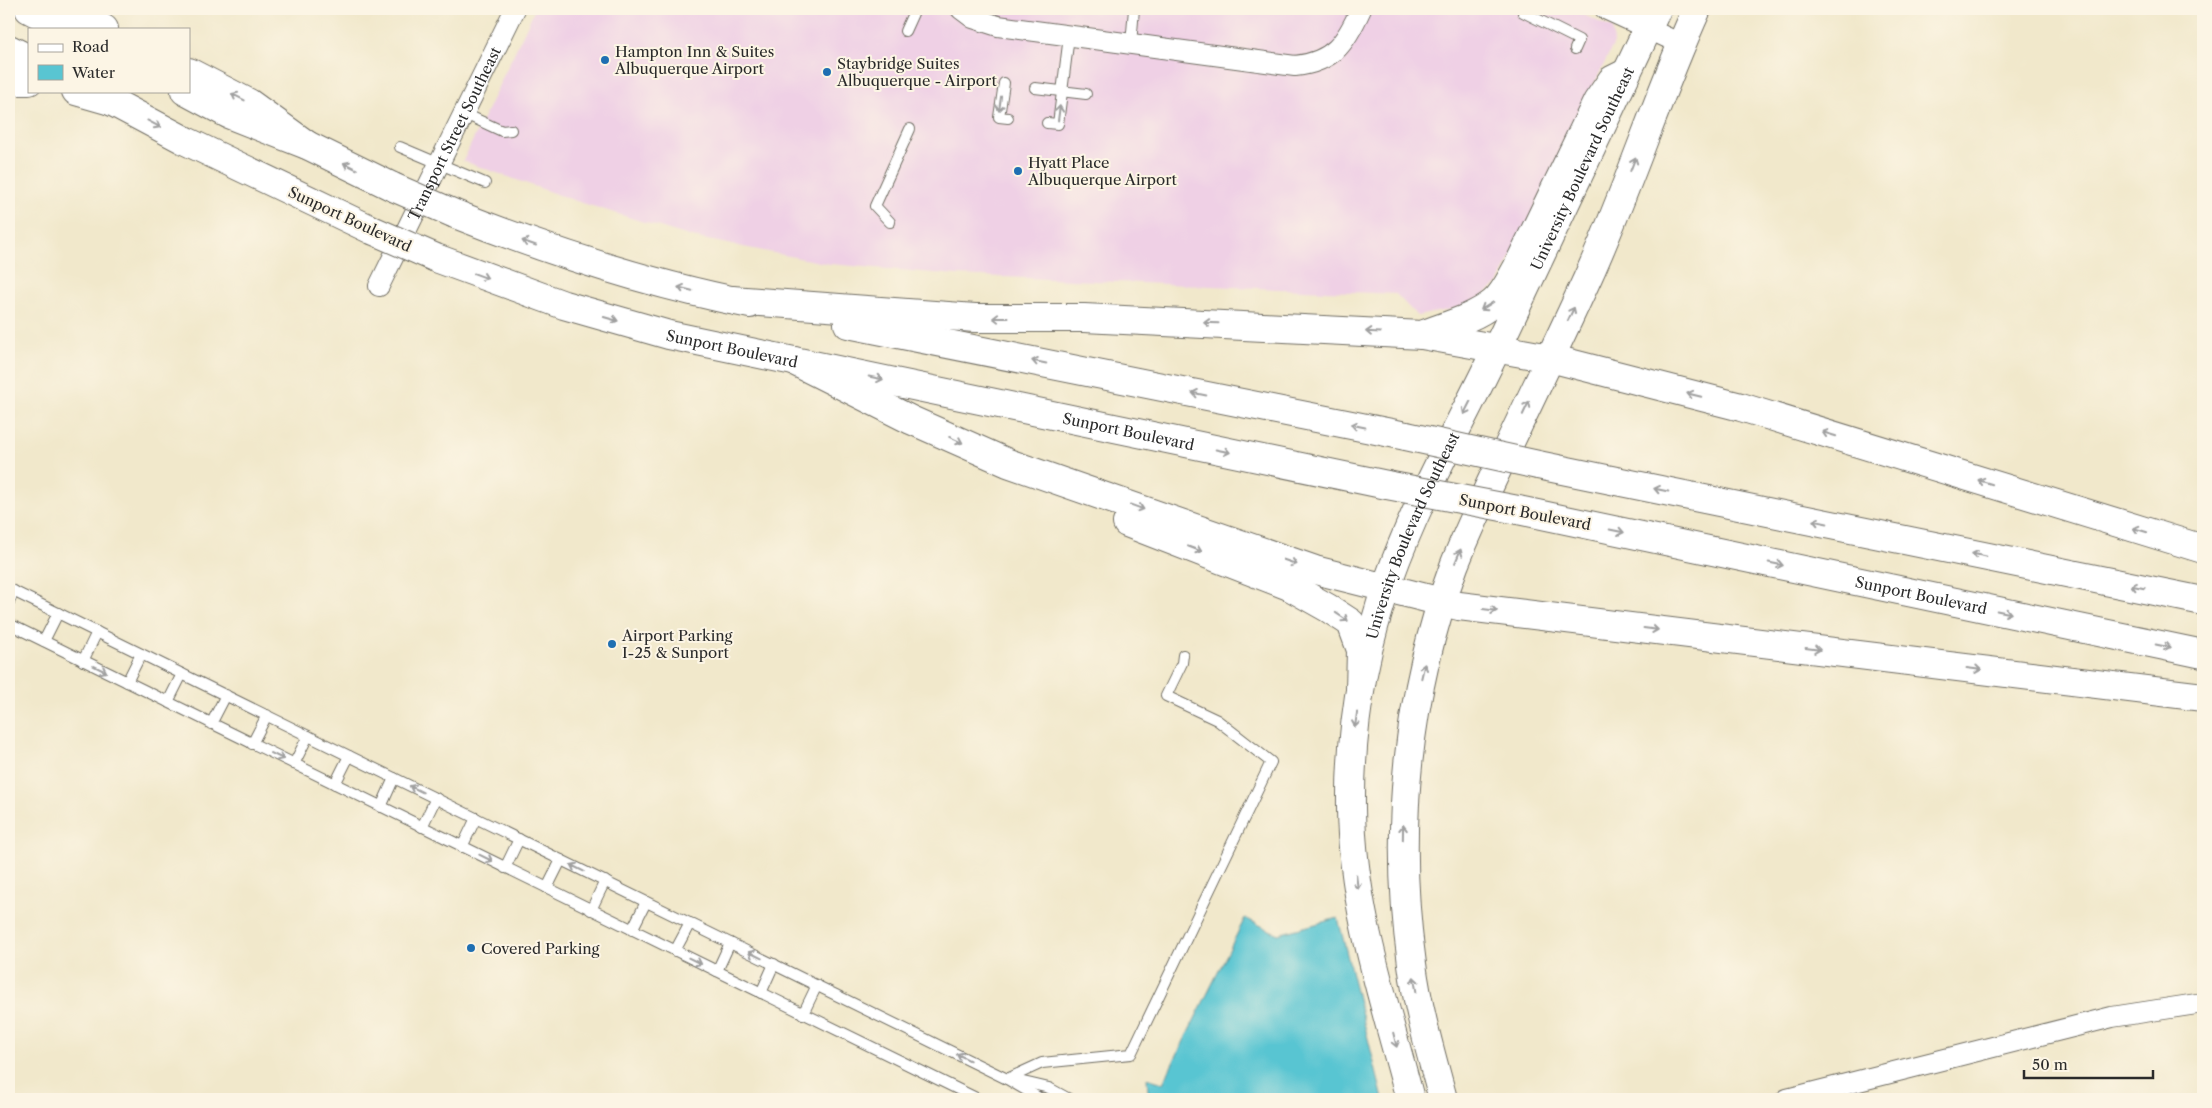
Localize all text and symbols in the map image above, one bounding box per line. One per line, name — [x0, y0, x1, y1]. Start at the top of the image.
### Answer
legend — [28, 28, 190, 92]
text: Road — [72, 37, 109, 56]
place label: Hampton Inn & Suites Albuquerque Airport — [614, 42, 774, 78]
street label: Transport Street Southeast — [403, 43, 505, 223]
marker: Hampton Inn & Suites Albuquerque Airport — [599, 54, 611, 66]
place label: Staybridge Suites Albuquerque - Airport — [836, 54, 997, 90]
text: Water — [71, 63, 116, 82]
street label: University Boulevard Southeast — [1526, 63, 1638, 273]
marker: Staybridge Suites Albuquerque - Airport — [821, 66, 833, 78]
one-way arrow — [231, 92, 246, 101]
one-way arrow — [995, 96, 1005, 112]
one-way arrow — [1054, 105, 1064, 121]
one-way arrow — [146, 120, 161, 129]
place label: Hyatt Place Albuquerque Airport — [1027, 153, 1178, 189]
one-way arrow — [1629, 157, 1638, 173]
one-way arrow — [343, 161, 358, 170]
marker: Hyatt Place Albuquerque Airport — [1012, 165, 1024, 177]
street label: Sunport Boulevard — [285, 182, 415, 256]
one-way arrow — [521, 237, 537, 247]
one-way arrow — [473, 272, 488, 281]
one-way arrow — [677, 284, 693, 293]
one-way arrow — [1480, 301, 1494, 311]
one-way arrow — [1566, 307, 1576, 322]
one-way arrow — [992, 313, 1008, 323]
one-way arrow — [603, 315, 619, 325]
one-way arrow — [1203, 318, 1219, 328]
street label: Sunport Boulevard — [664, 325, 800, 371]
one-way arrow — [1365, 327, 1381, 336]
one-way arrow — [1032, 357, 1048, 366]
one-way arrow — [867, 374, 883, 383]
one-way arrow — [1191, 389, 1207, 398]
one-way arrow — [1686, 390, 1702, 399]
one-way arrow — [1462, 400, 1471, 415]
one-way arrow — [1522, 401, 1532, 416]
street label: Sunport Boulevard — [1061, 408, 1196, 454]
one-way arrow — [1350, 421, 1366, 430]
street label: University Boulevard Southeast — [1362, 428, 1463, 641]
one-way arrow — [1822, 429, 1838, 438]
one-way arrow — [948, 435, 963, 445]
one-way arrow — [1215, 447, 1231, 456]
one-way arrow — [1977, 476, 1993, 486]
one-way arrow — [1653, 485, 1669, 494]
street label: Sunport Boulevard — [1457, 490, 1593, 534]
one-way arrow — [1129, 503, 1144, 512]
one-way arrow — [1812, 517, 1828, 527]
one-way arrow — [2132, 524, 2148, 534]
one-way arrow — [1609, 527, 1625, 536]
one-way arrow — [1187, 545, 1202, 554]
one-way arrow — [1454, 549, 1464, 564]
one-way arrow — [1972, 550, 1988, 559]
one-way arrow — [1282, 557, 1298, 567]
one-way arrow — [1768, 560, 1784, 570]
street label: Sunport Boulevard — [1854, 572, 1989, 618]
one-way arrow — [2131, 582, 2147, 592]
one-way arrow — [1482, 605, 1498, 615]
one-way arrow — [1995, 608, 2011, 618]
one-way arrow — [1335, 612, 1349, 622]
one-way arrow — [1643, 624, 1659, 634]
place label: Airport Parking I-25 & Sunport — [621, 626, 733, 662]
marker: Airport Parking I-25 & Sunport — [606, 638, 618, 650]
one-way arrow — [2154, 642, 2170, 651]
one-way arrow — [1804, 644, 1820, 654]
one-way arrow — [92, 664, 107, 674]
one-way arrow — [1419, 664, 1428, 680]
one-way arrow — [1966, 664, 1982, 674]
one-way arrow — [1351, 712, 1361, 728]
one-way arrow — [269, 752, 284, 761]
one-way arrow — [409, 783, 424, 793]
one-way arrow — [1399, 824, 1408, 840]
one-way arrow — [478, 854, 493, 863]
one-way arrow — [570, 863, 585, 872]
one-way arrow — [1352, 874, 1362, 890]
place label: Covered Parking — [481, 939, 600, 958]
marker: Covered Parking — [465, 942, 477, 954]
one-way arrow — [747, 950, 762, 960]
one-way arrow — [687, 956, 702, 966]
one-way arrow — [1410, 976, 1420, 992]
one-way arrow — [1390, 1031, 1400, 1047]
scale bar — [2024, 1048, 2153, 1080]
one-way arrow — [956, 1052, 971, 1062]
text: 50 m — [2032, 1055, 2068, 1074]

